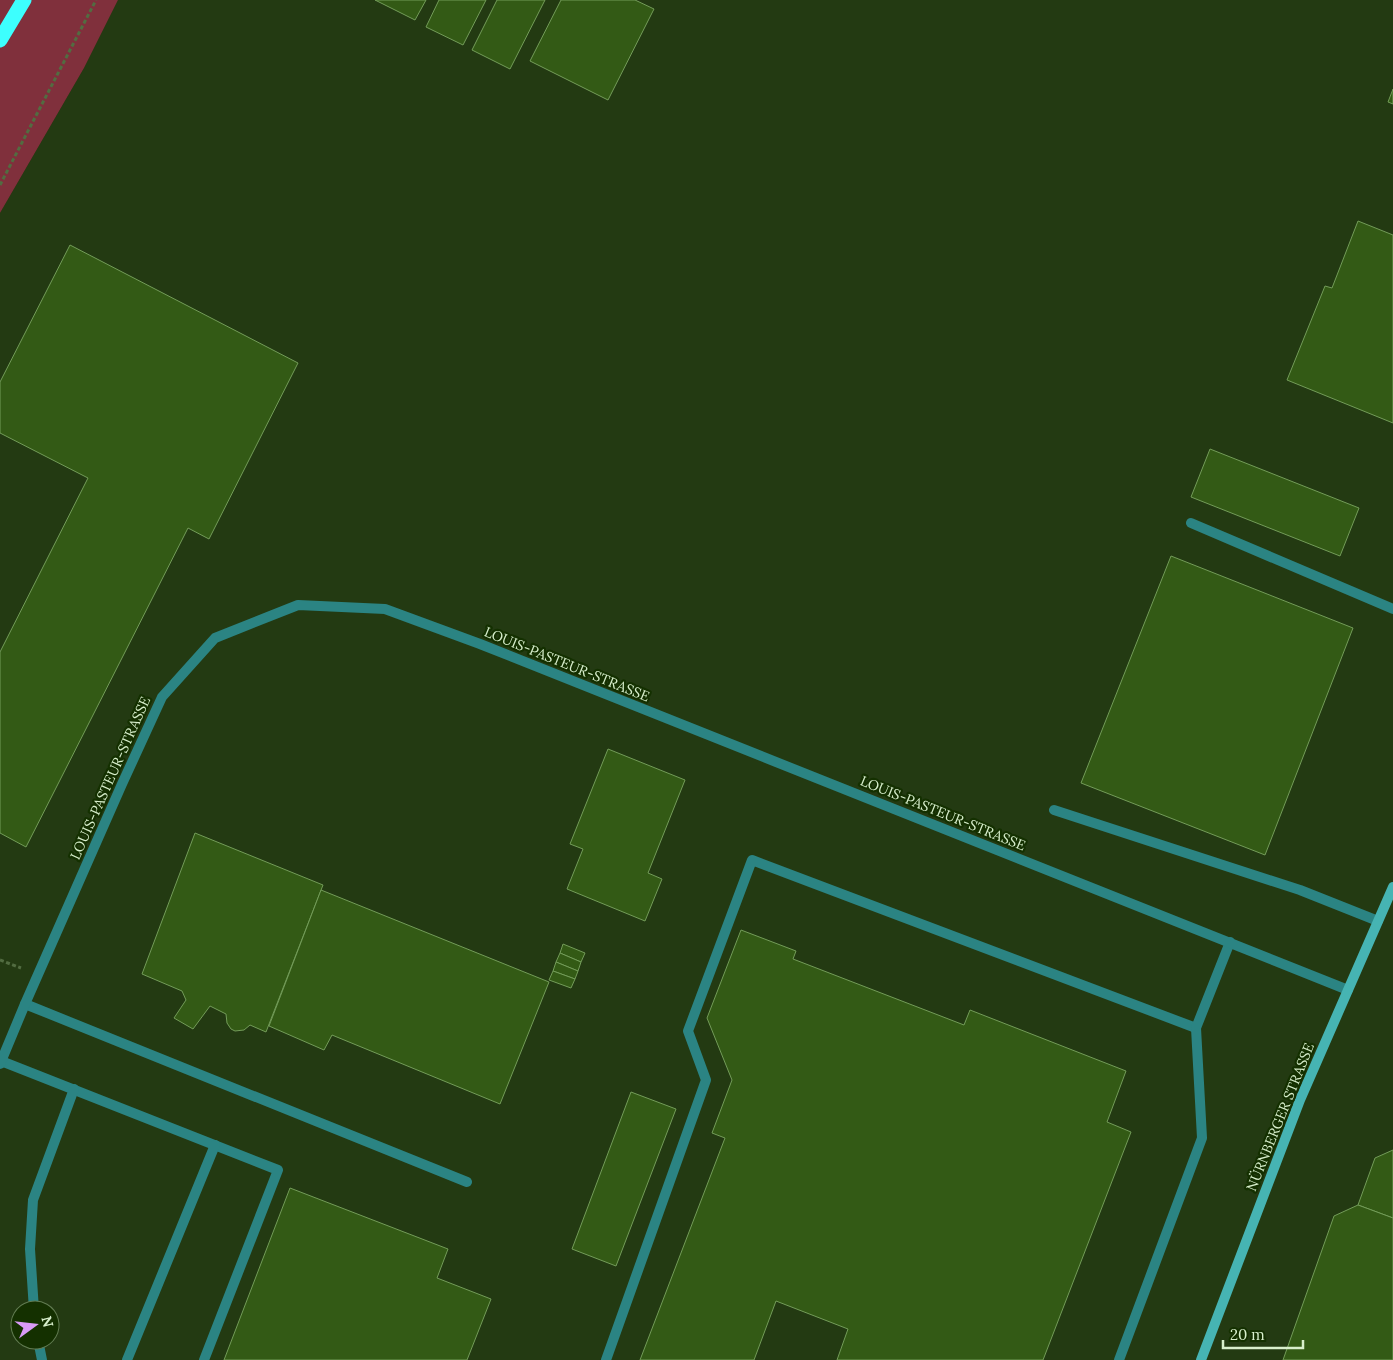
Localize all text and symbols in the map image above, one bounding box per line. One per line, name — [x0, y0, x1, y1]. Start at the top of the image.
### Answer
street label: LOUIS-PASTEUR-STRASSE — [482, 623, 653, 706]
street label: LOUIS-PASTEUR-STRASSE — [66, 693, 154, 862]
street label: LOUIS-PASTEUR-STRASSE — [858, 772, 1029, 855]
street label: NÜRNBERGER STRASSE — [1242, 1040, 1318, 1194]
north arrow — [10, 1300, 60, 1350]
text: N — [37, 1314, 58, 1329]
scale bar — [1223, 1318, 1303, 1350]
text: 20 m — [1230, 1325, 1265, 1344]

